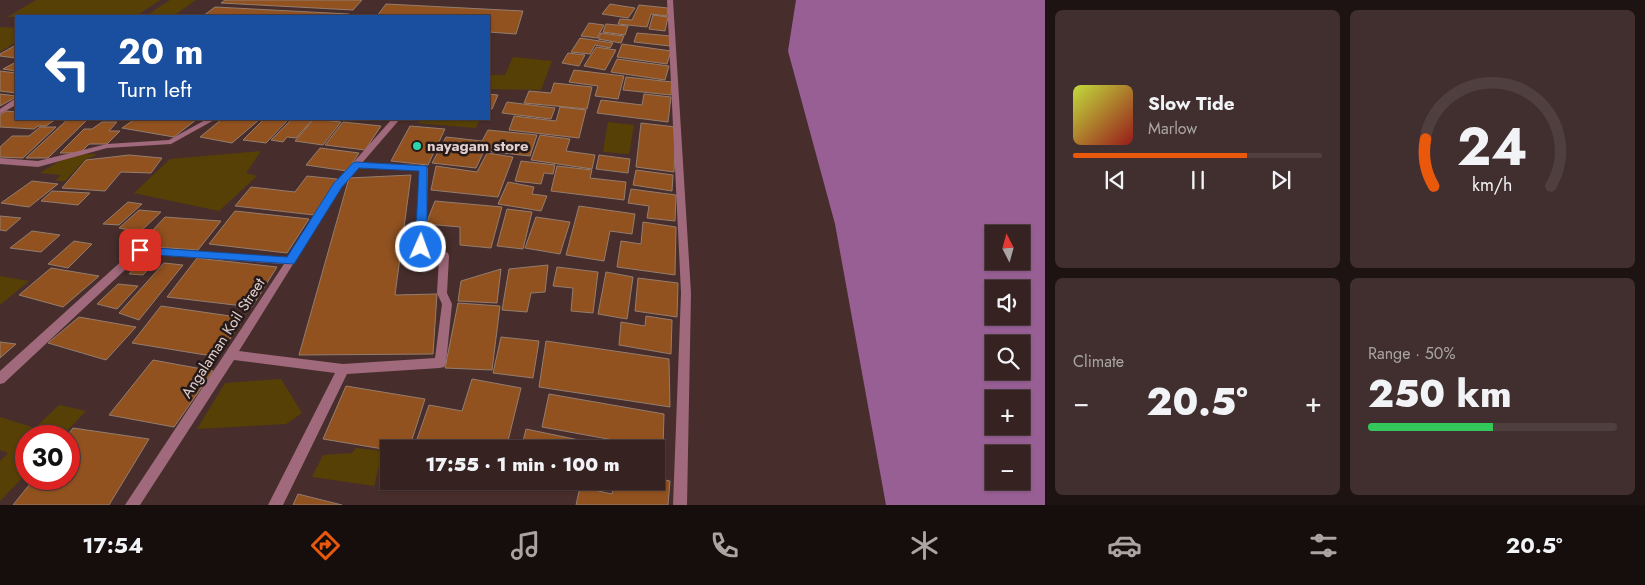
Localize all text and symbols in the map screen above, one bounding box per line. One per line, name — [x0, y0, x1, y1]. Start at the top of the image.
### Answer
text: 20 m — [118, 27, 203, 77]
icon: left — [35, 35, 100, 100]
text: Turn left — [118, 73, 192, 105]
text: Slow Tide — [1148, 90, 1235, 117]
text: 24 — [1457, 109, 1528, 185]
text: Marlow — [1148, 117, 1197, 140]
place label: nayagam store — [427, 135, 529, 157]
marker: nayagam store — [411, 140, 423, 152]
icon: previous — [1101, 166, 1129, 194]
icon: pause — [1184, 166, 1212, 194]
icon: next — [1267, 166, 1295, 194]
text: km/h — [1472, 172, 1513, 198]
position arrow — [394, 220, 446, 272]
north arrow — [985, 225, 1030, 270]
map controls — [985, 225, 1030, 490]
pin — [119, 229, 161, 271]
icon: arrive — [126, 236, 154, 264]
street label: Angalaman Koil Street — [176, 273, 270, 402]
button: sound — [985, 280, 1030, 325]
button: search — [985, 335, 1030, 380]
text: Range · 50% — [1368, 342, 1455, 365]
text: Climate — [1073, 350, 1124, 373]
text: 250 km — [1368, 366, 1512, 421]
text: 20.5° — [1147, 374, 1248, 429]
text: − — [1073, 382, 1090, 423]
text: + — [1305, 382, 1322, 423]
button: + — [985, 390, 1030, 435]
speed limit sign: 30 — [15, 425, 80, 490]
button: − — [985, 445, 1030, 490]
text: 17:55 · 1 min · 100 m — [425, 451, 620, 478]
icon: directions — [308, 528, 343, 563]
icon: music — [508, 528, 543, 563]
icon: phone — [707, 528, 742, 563]
icon: climate — [907, 528, 942, 563]
icon: car — [1107, 528, 1142, 563]
icon: filters — [1306, 528, 1341, 563]
text: 17:54 — [82, 529, 143, 561]
text: 20.5° — [1506, 529, 1563, 561]

